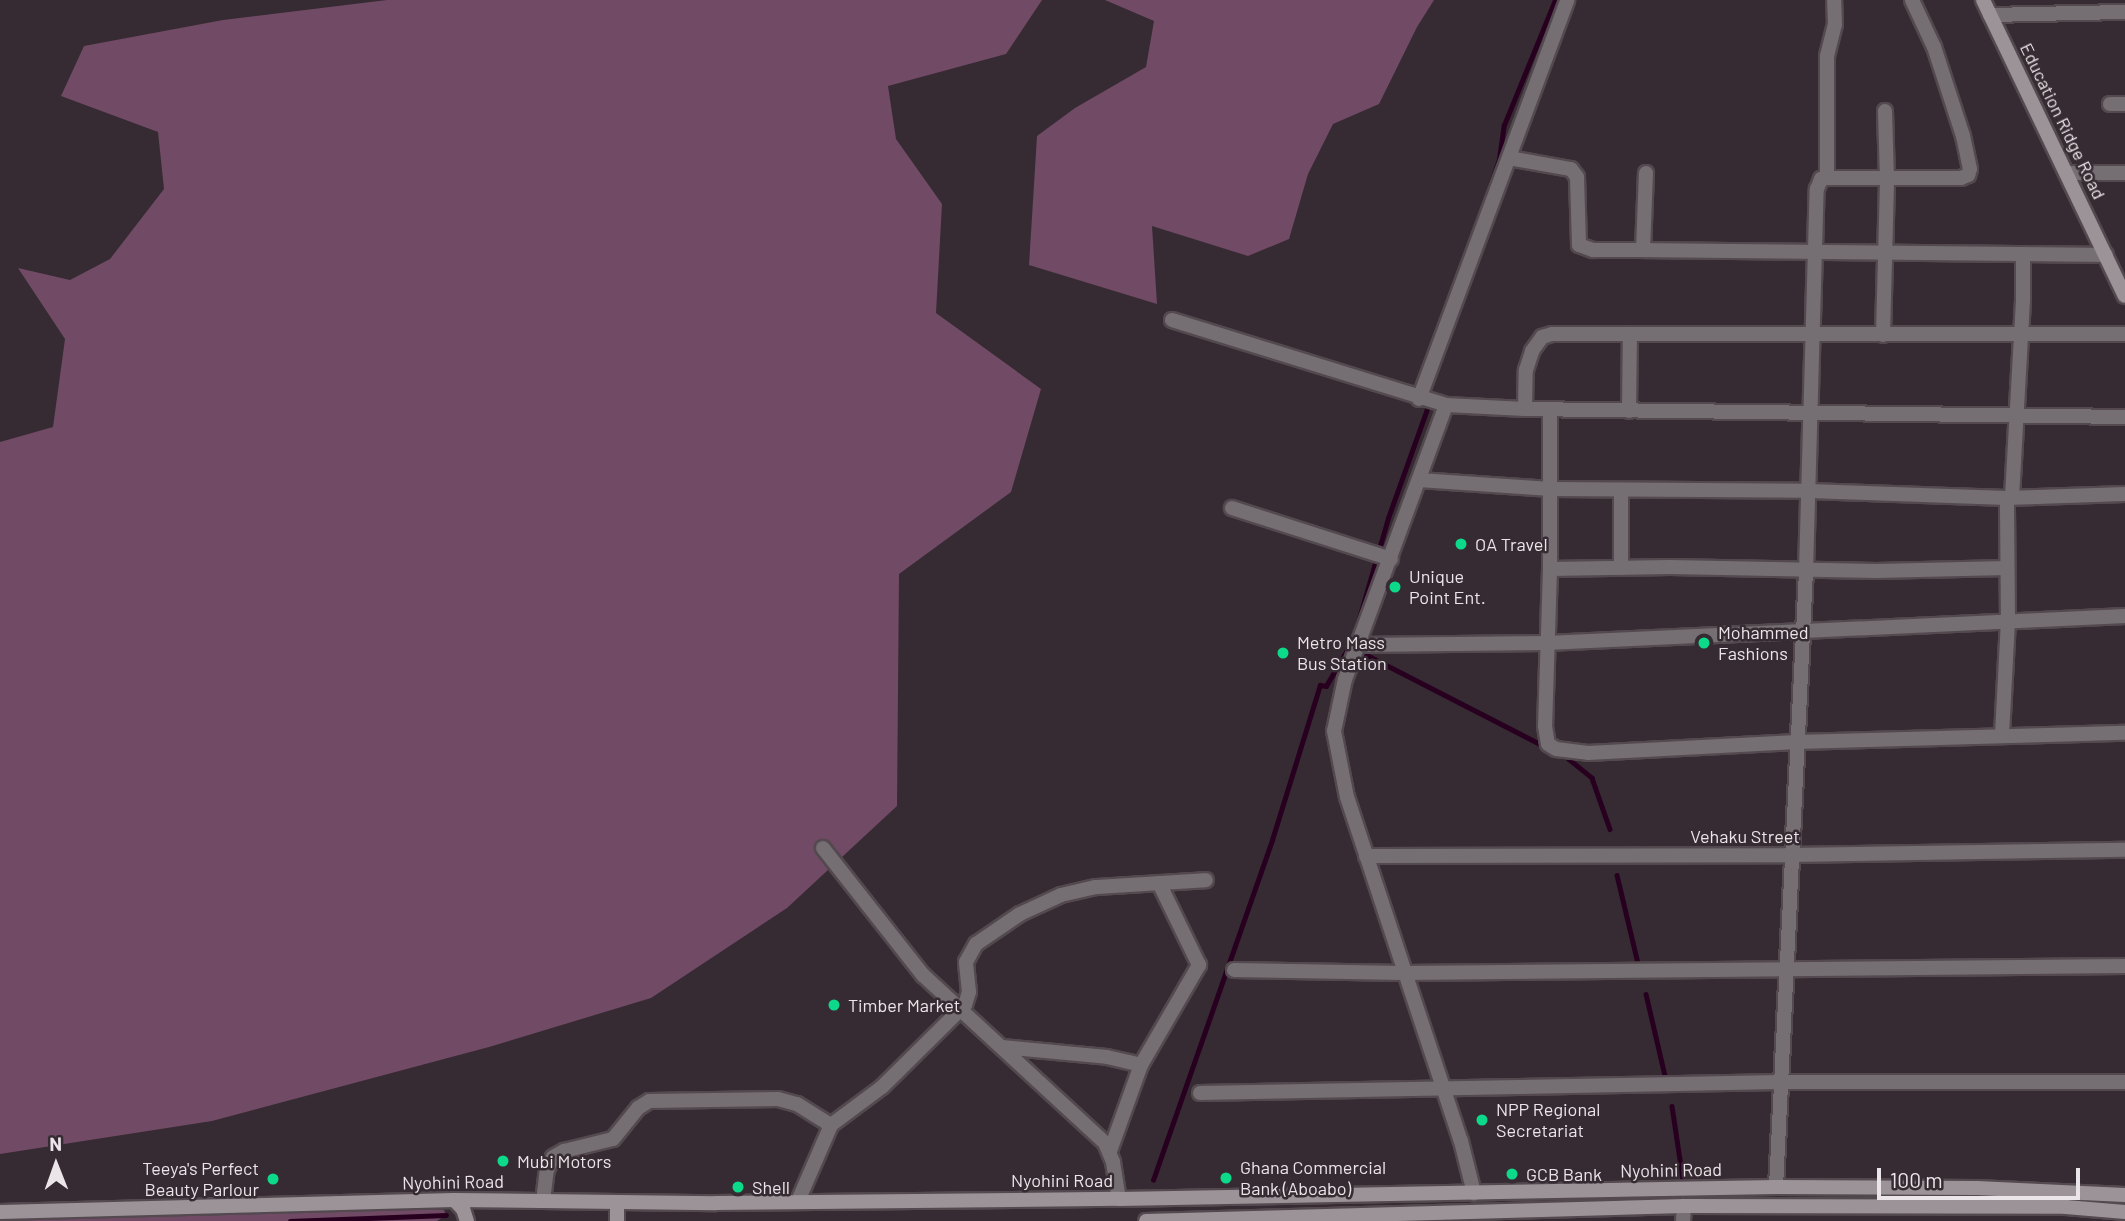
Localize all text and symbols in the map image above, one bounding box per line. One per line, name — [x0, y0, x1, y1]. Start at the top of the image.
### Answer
street label: Education Ridge Road — [2016, 39, 2110, 203]
place label: OA Travel — [1475, 533, 1548, 555]
marker: OA Travel — [1453, 536, 1469, 552]
place label: Unique Point Ent. — [1409, 566, 1486, 608]
marker: Unique Point Ent. — [1387, 579, 1403, 595]
place label: Mohammed Fashions — [1718, 622, 1809, 664]
place label: Metro Mass Bus Station — [1297, 632, 1387, 674]
marker: Mohammed Fashions — [1696, 635, 1712, 651]
marker: Metro Mass Bus Station — [1275, 645, 1291, 661]
street label: Vehaku Street — [1690, 825, 1800, 847]
place label: Timber Market — [848, 994, 960, 1016]
marker: Timber Market — [826, 997, 842, 1013]
place label: NPP Regional Secretariat — [1496, 1099, 1600, 1142]
marker: NPP Regional Secretariat — [1474, 1112, 1490, 1128]
north arrow — [21, 1130, 91, 1200]
text: N — [49, 1132, 62, 1155]
place label: Mubi Motors — [517, 1150, 611, 1172]
marker: Mubi Motors — [495, 1153, 511, 1169]
scale bar — [1880, 1154, 2083, 1198]
place label: Ghana Commercial Bank (Aboabo) — [1240, 1157, 1386, 1200]
place label: Teeya's Perfect Beauty Parlour — [142, 1158, 259, 1200]
street label: Nyohini Road — [1620, 1158, 1722, 1182]
place label: GCB Bank — [1526, 1163, 1602, 1185]
marker: GCB Bank — [1504, 1166, 1520, 1182]
text: 100 m — [1890, 1167, 1943, 1192]
street label: Nyohini Road — [1011, 1169, 1113, 1191]
street label: Nyohini Road — [402, 1170, 504, 1194]
marker: Ghana Commercial Bank (Aboabo) — [1218, 1170, 1234, 1186]
marker: Teeya's Perfect Beauty Parlour — [265, 1171, 281, 1187]
place label: Shell — [752, 1176, 790, 1198]
marker: Shell — [730, 1179, 746, 1195]

